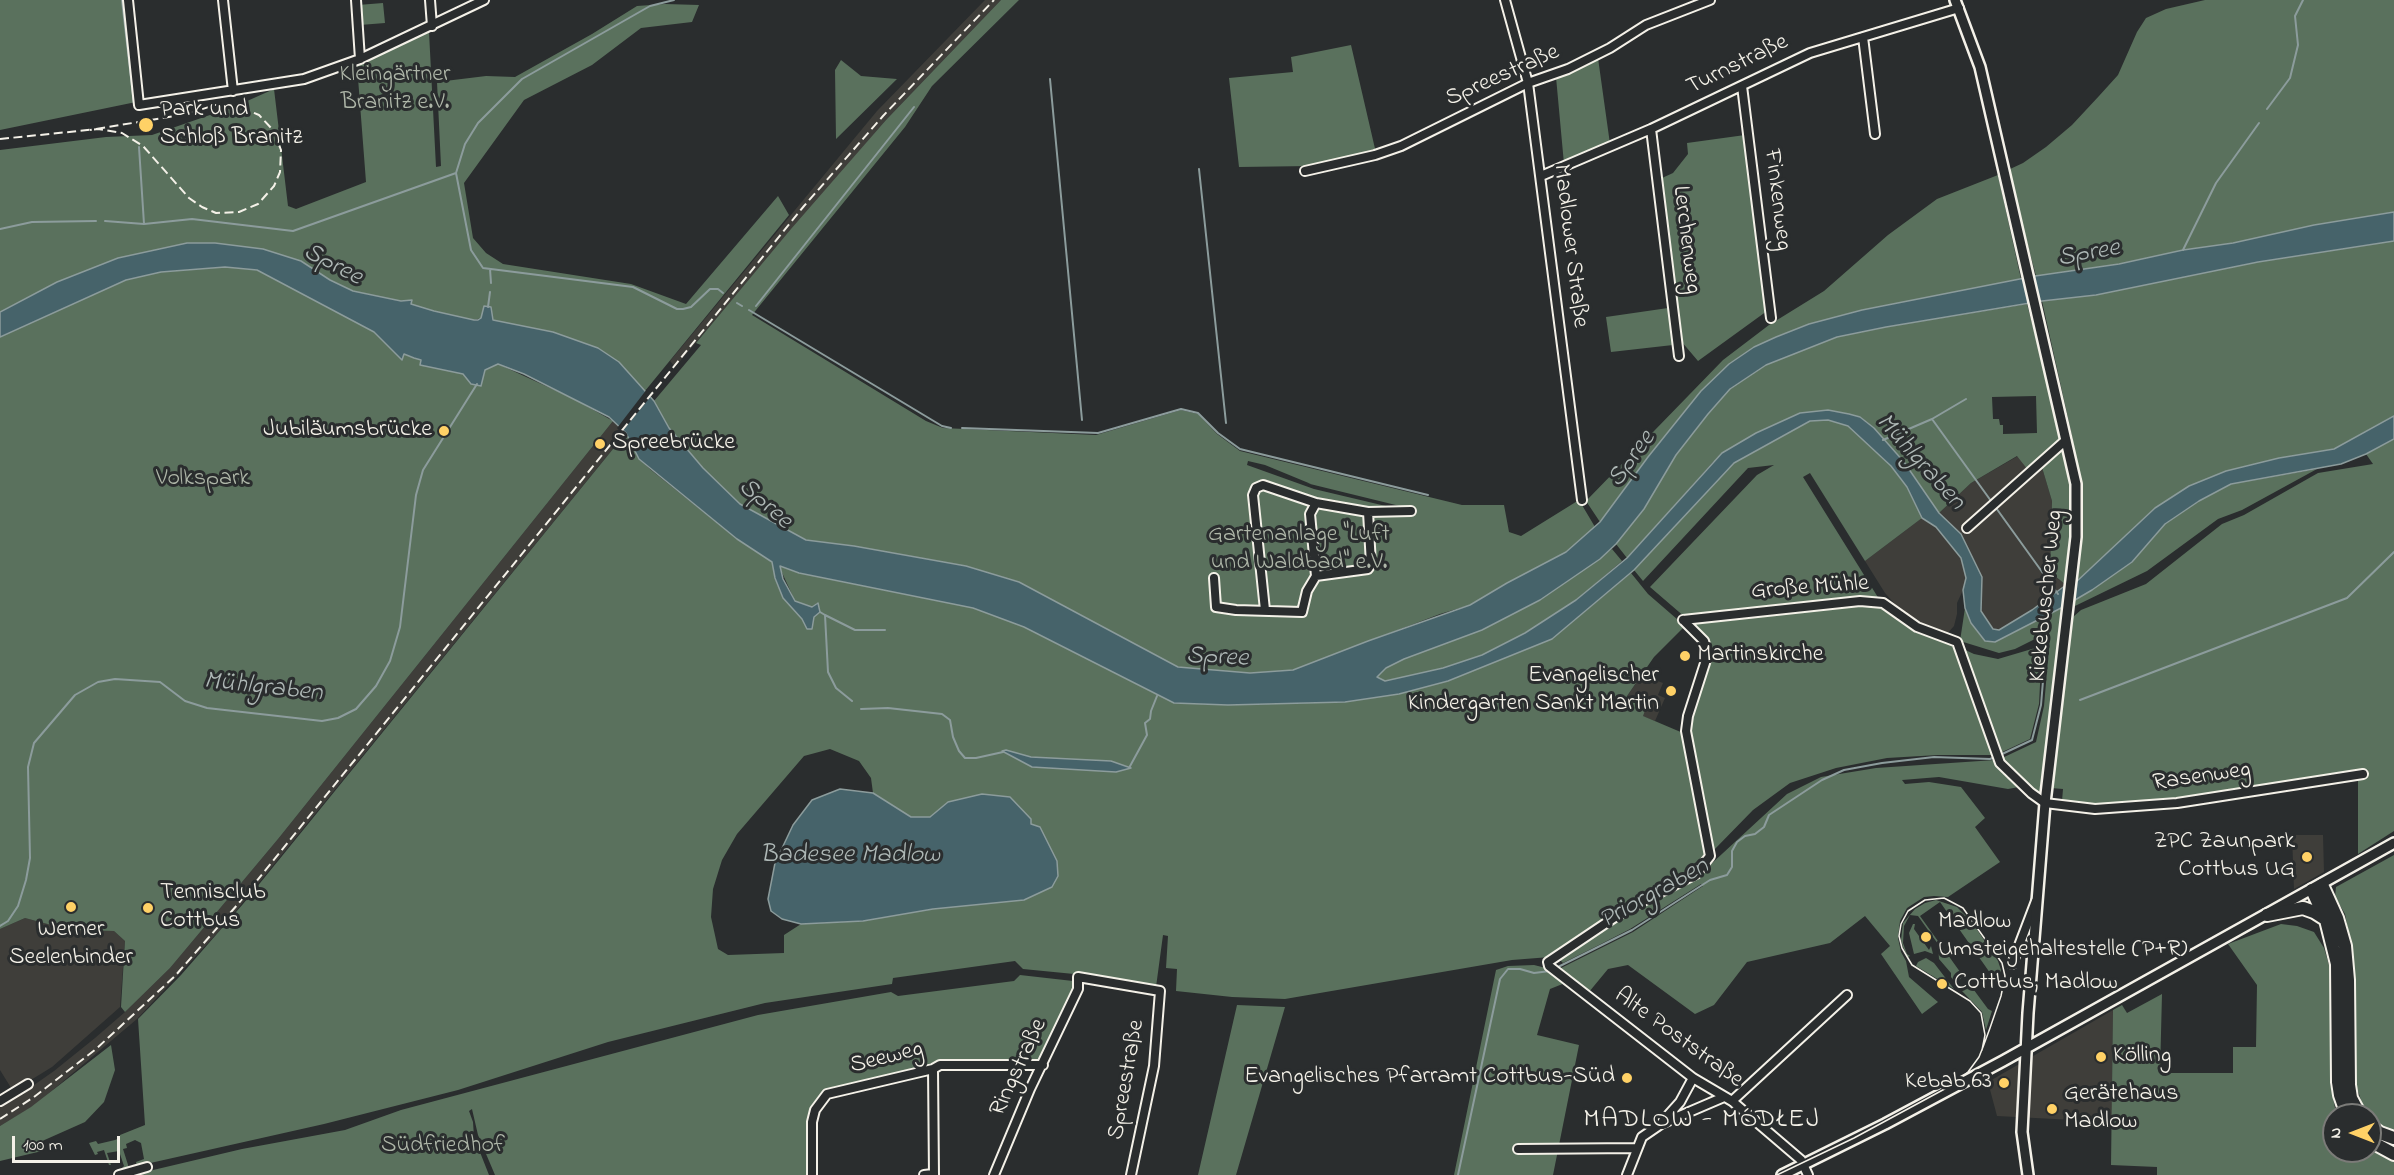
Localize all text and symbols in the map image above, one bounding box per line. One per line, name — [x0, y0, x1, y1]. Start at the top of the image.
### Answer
street label: Turnstraße — [1683, 29, 1793, 103]
street label: Spreestraße — [1442, 39, 1564, 115]
park label: Kleingärtner Branitz e.V. — [339, 62, 451, 118]
place label: Park und Schloß Branitz — [160, 97, 303, 153]
marker: Park und Schloß Branitz — [137, 116, 155, 134]
street label: Finkenweg — [1755, 148, 1797, 252]
street label: Madlower Straße — [1545, 163, 1593, 329]
street label: Lerchenweg — [1664, 184, 1706, 296]
water label: Spree — [2056, 234, 2122, 276]
water label: Spree — [297, 238, 367, 294]
water label: Mühlgraben — [1867, 408, 1971, 518]
place label: Jubiläumsbrücke — [263, 417, 432, 445]
marker: Jubiläumsbrücke — [437, 424, 451, 438]
water label: Spree — [1602, 426, 1664, 494]
place label: Spreebrücke — [612, 430, 735, 458]
marker: Spreebrücke — [593, 437, 607, 451]
park label: Volkspark — [156, 466, 250, 494]
water label: Spree — [730, 473, 798, 537]
street label: Kiekebuscher Weg — [2025, 509, 2071, 683]
park label: Gartenanlage "Luft und Waldbad" e.V. — [1208, 522, 1390, 578]
street label: Große Mühle — [1750, 571, 1870, 607]
water label: Spree — [1185, 642, 1249, 676]
place label: Martinskirche — [1697, 642, 1823, 670]
marker: Martinskirche — [1678, 649, 1692, 663]
place label: Evangelischer Kindergarten Sankt Martin — [1408, 663, 1659, 719]
water label: Mühlgraben — [202, 667, 324, 711]
marker: Evangelischer Kindergarten Sankt Martin — [1664, 684, 1678, 698]
street label: Rasenweg — [2151, 757, 2253, 799]
place label: ZPC Zaunpark Cottbus UG — [2154, 829, 2295, 885]
water label: Badesee Madlow — [760, 841, 940, 873]
marker: ZPC Zaunpark Cottbus UG — [2300, 850, 2314, 864]
water label: Priorgraben — [1595, 852, 1715, 938]
place label: Tennisclub Cottbus — [160, 880, 266, 936]
marker: Werner Seelenbinder — [64, 900, 78, 914]
marker: Tennisclub Cottbus — [141, 901, 155, 915]
place label: Madlow Umsteigehaltestelle (P+R) — [1938, 909, 2187, 965]
place label: Werner Seelenbinder — [9, 917, 133, 973]
marker: Madlow Umsteigehaltestelle (P+R) — [1919, 930, 1933, 944]
place label: Cottbus, Madlow — [1954, 970, 2118, 998]
marker: Cottbus, Madlow — [1935, 977, 1949, 991]
street label: Alte Poststraße — [1608, 982, 1748, 1096]
street label: Ringstraße — [985, 1015, 1055, 1121]
street label: Spreestraße — [1103, 1018, 1153, 1142]
street label: Seeweg — [848, 1036, 926, 1082]
place label: Kölling — [2113, 1043, 2171, 1071]
marker: Kölling — [2094, 1050, 2108, 1064]
place label: Evangelisches Pfarramt Cottbus-Süd — [1244, 1064, 1615, 1092]
place label: Kebab 63 — [1905, 1069, 1992, 1097]
marker: Evangelisches Pfarramt Cottbus-Süd — [1620, 1071, 1634, 1085]
marker: Kebab 63 — [1997, 1076, 2011, 1090]
place label: Gerätehaus Madlow — [2064, 1081, 2178, 1137]
marker: Gerätehaus Madlow — [2045, 1102, 2059, 1116]
north arrow — [2322, 1103, 2382, 1163]
district label: MADLOW - MÓDŁEJ — [1583, 1106, 1821, 1138]
scale bar — [15, 1124, 123, 1162]
text: N — [2324, 1128, 2348, 1138]
text: 100 m — [23, 1133, 63, 1159]
park label: Südfriedhof — [381, 1133, 505, 1161]

